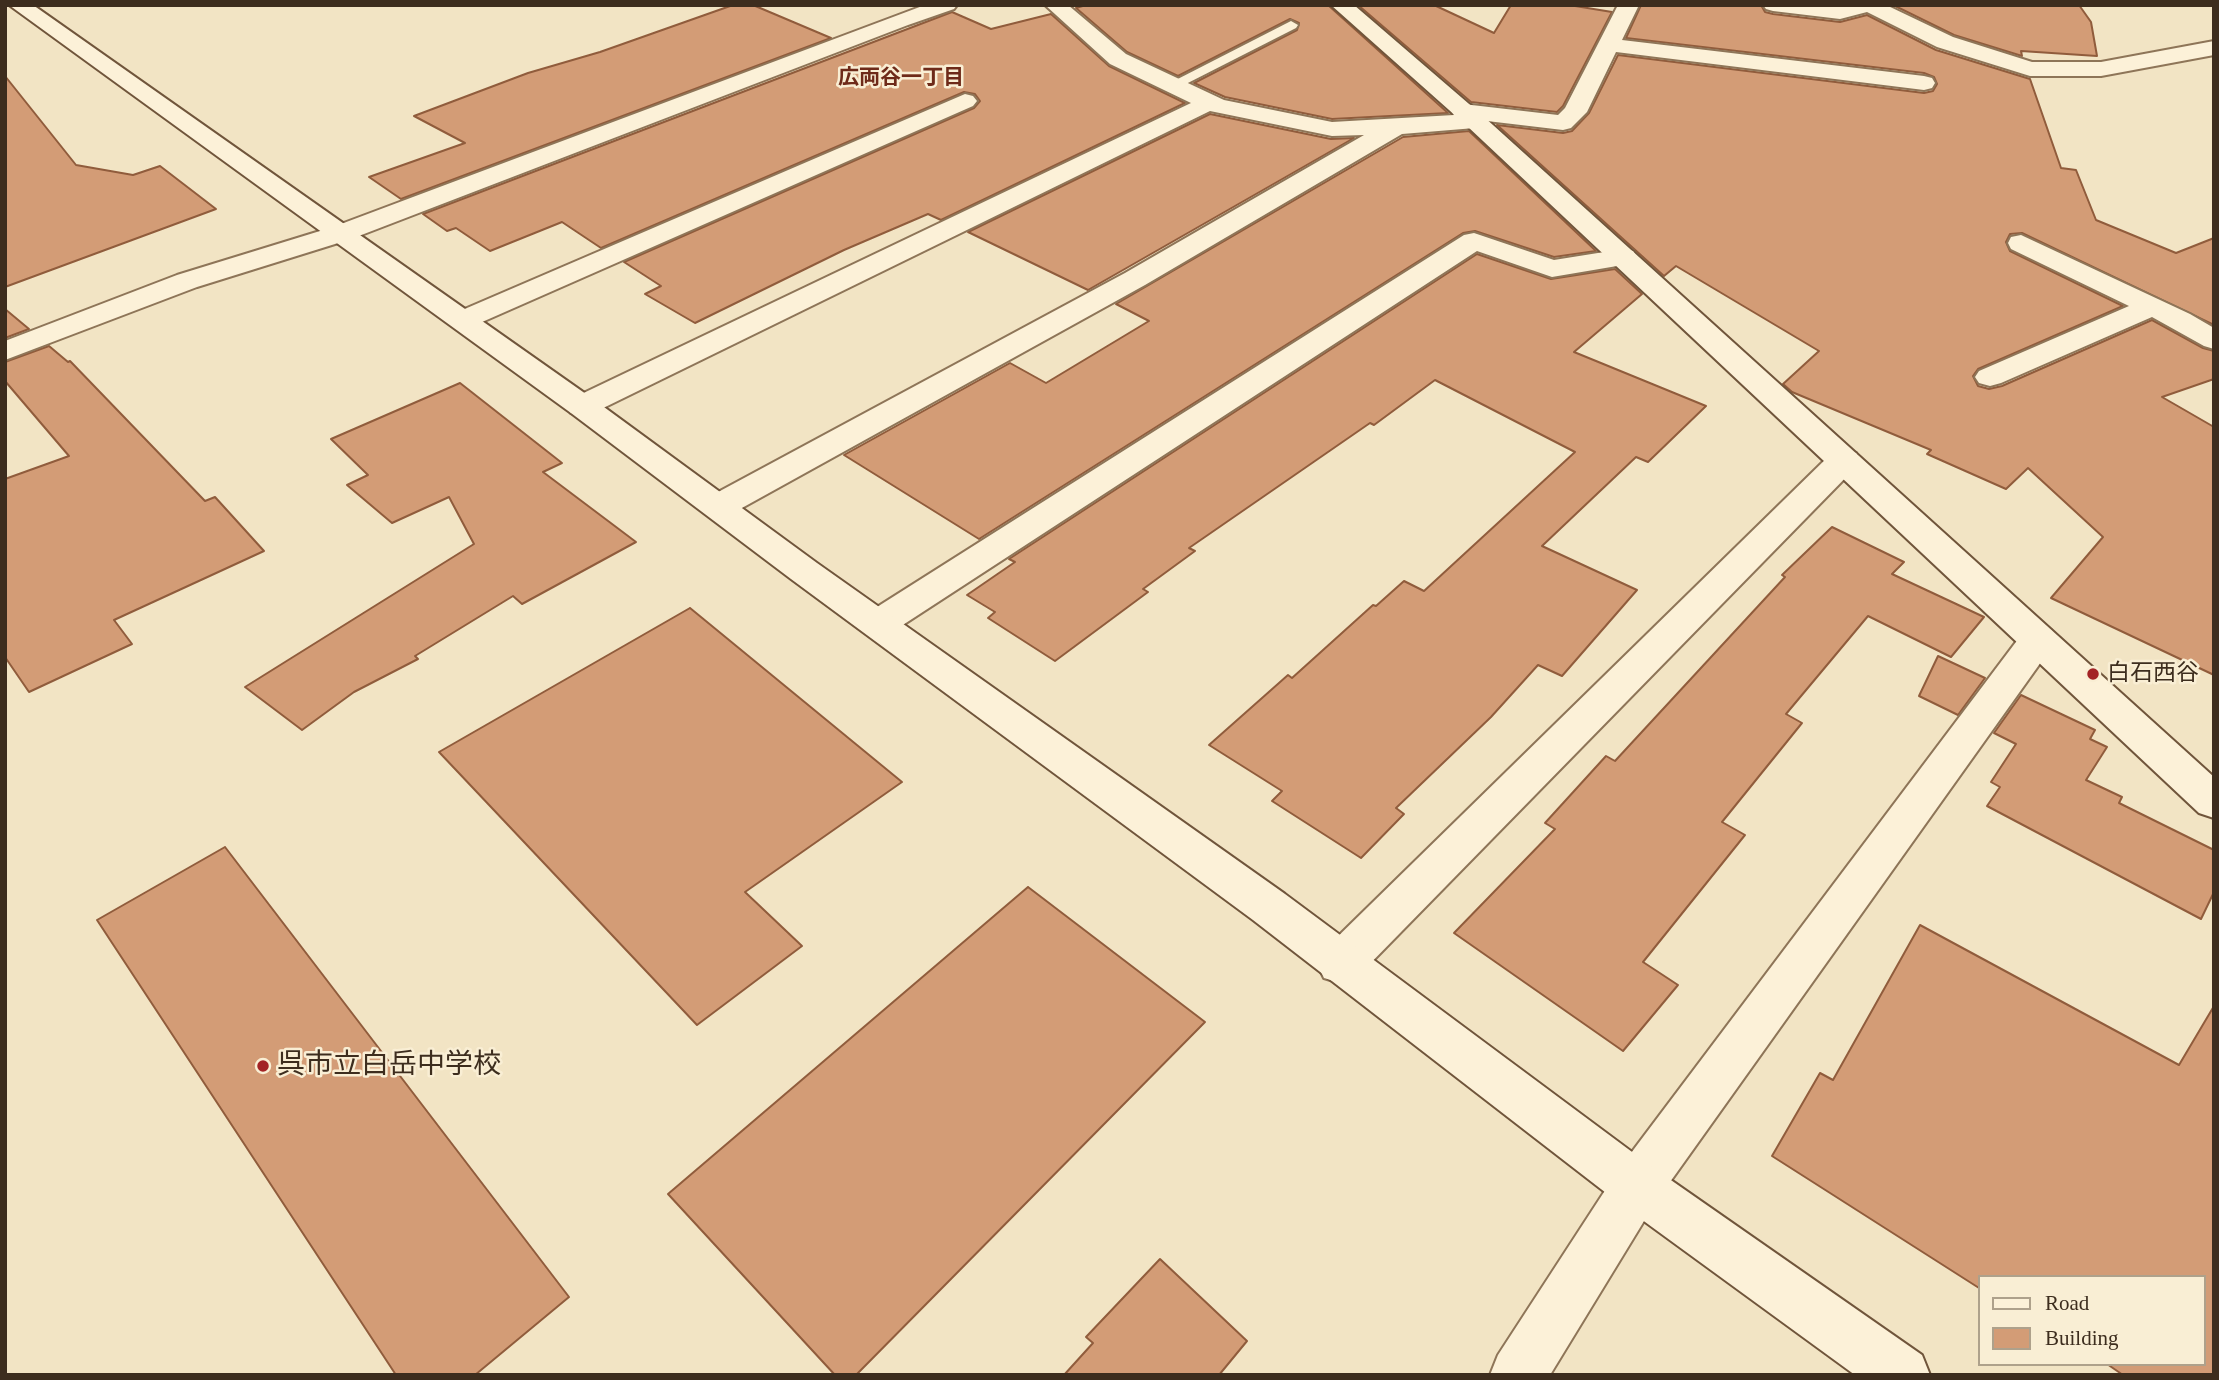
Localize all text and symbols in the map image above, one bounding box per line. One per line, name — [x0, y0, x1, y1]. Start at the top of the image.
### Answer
district label: 広両谷一丁目 — [838, 66, 964, 92]
place label: 白石西谷 — [2107, 660, 2199, 688]
marker: 白石西谷 — [2085, 666, 2101, 682]
place label: 呉市立白岳中学校 — [277, 1049, 501, 1083]
marker: 呉市立白岳中学校 — [255, 1058, 271, 1074]
legend — [1978, 1275, 2205, 1366]
text: Road — [2045, 1291, 2089, 1315]
text: Building — [2045, 1326, 2119, 1350]

